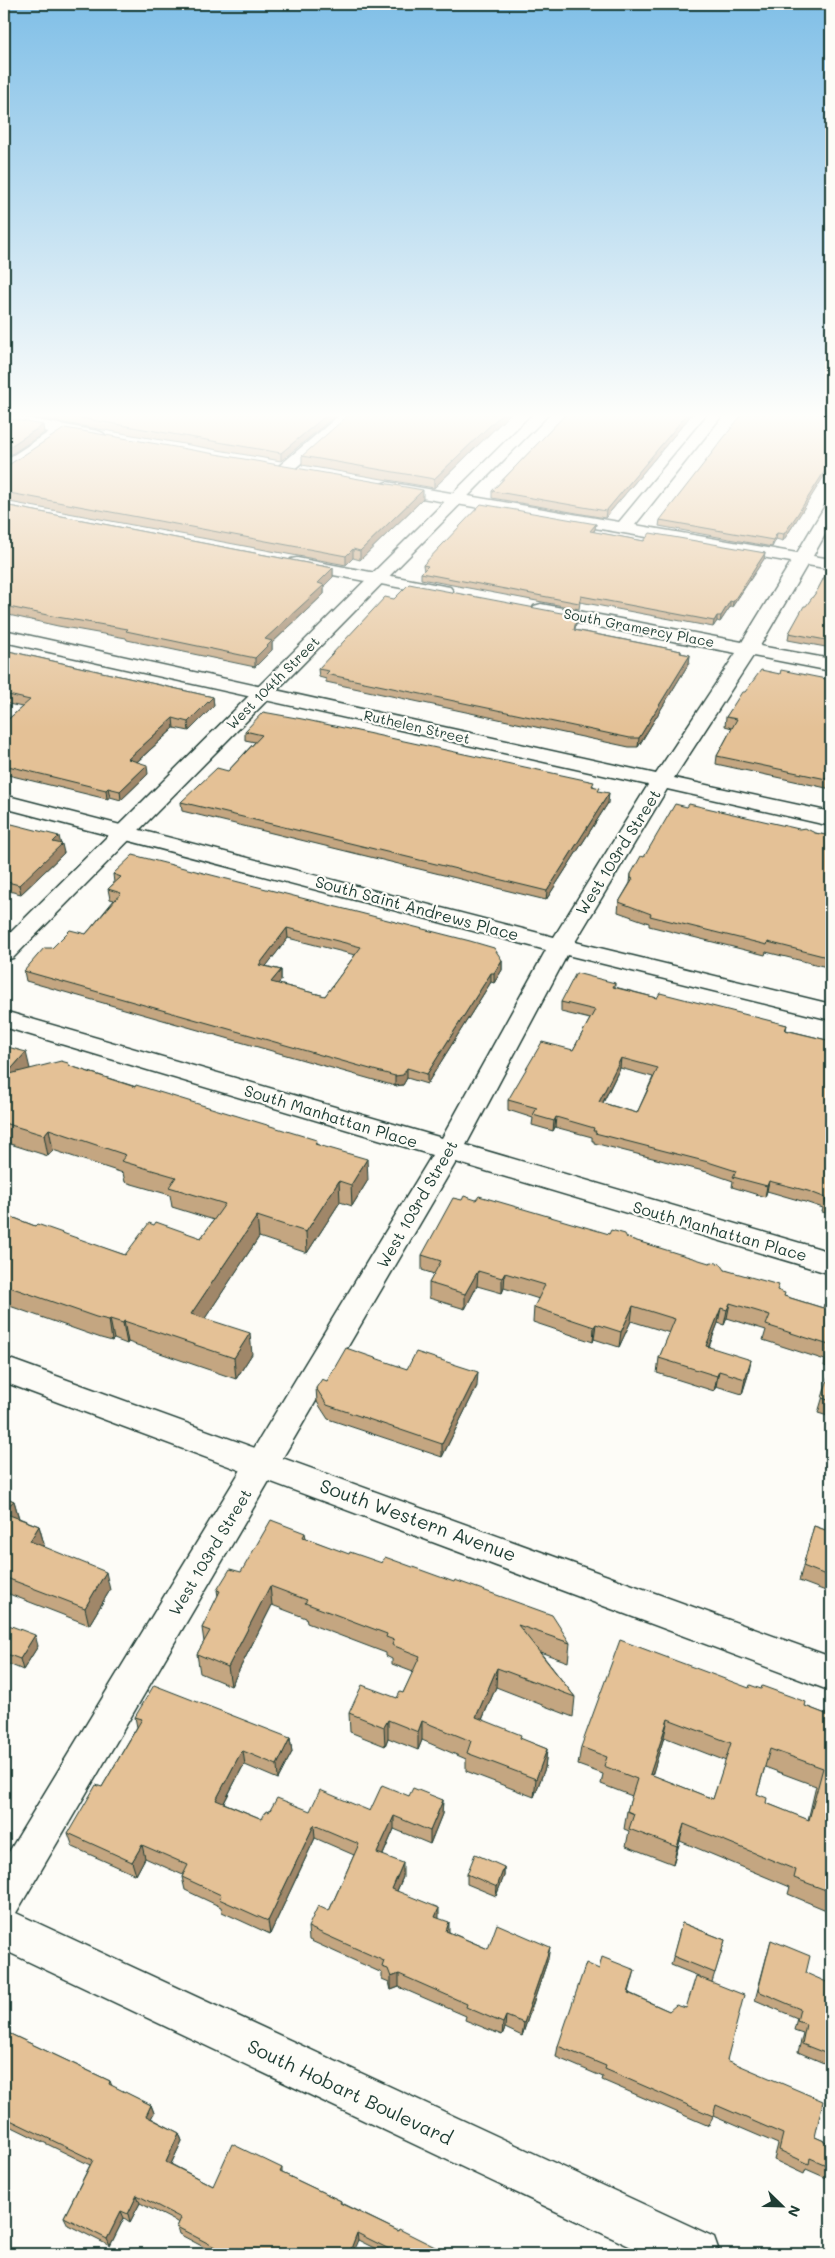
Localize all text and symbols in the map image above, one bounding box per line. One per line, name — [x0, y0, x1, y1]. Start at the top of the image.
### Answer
street label: South Gramercy Place — [562, 604, 716, 651]
street label: West 104th Street — [222, 632, 323, 733]
street label: Ruthelen Street — [362, 705, 472, 748]
street label: West 103rd Street — [570, 785, 665, 919]
street label: South Saint Andrews Place — [313, 870, 521, 945]
street label: South Manhattan Place — [242, 1079, 420, 1152]
street label: West 103rd Street — [371, 1136, 462, 1272]
street label: South Manhattan Place — [631, 1196, 810, 1265]
street label: South Western Avenue — [317, 1472, 520, 1567]
street label: West 103rd Street — [163, 1484, 256, 1619]
street label: South Hobart Boulevard — [244, 2033, 457, 2150]
north arrow — [758, 2180, 808, 2230]
text: N — [784, 2203, 805, 2220]

